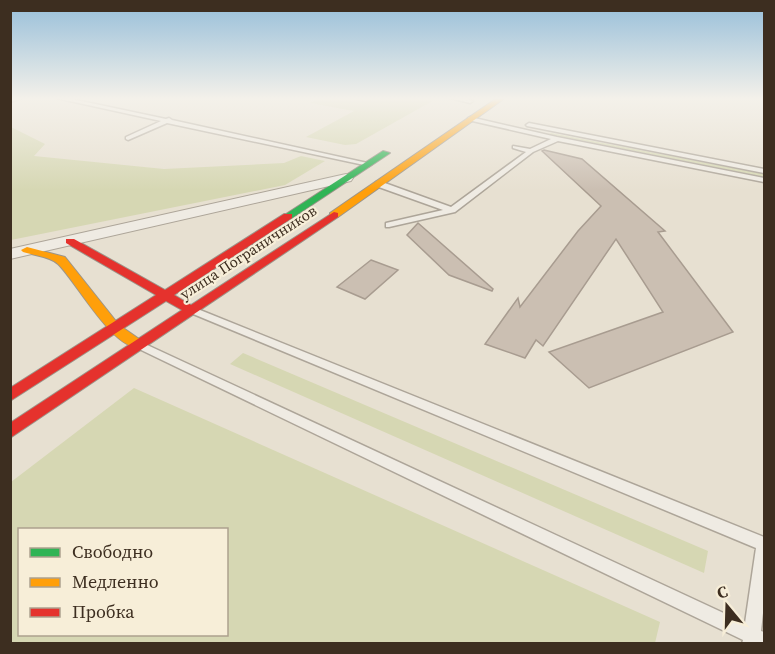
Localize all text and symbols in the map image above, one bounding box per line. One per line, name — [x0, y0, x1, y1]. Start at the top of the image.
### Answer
street label: улица Пограничников — [176, 200, 321, 304]
legend — [18, 528, 228, 636]
text: Свободно — [72, 539, 153, 564]
text: Медленно — [72, 569, 159, 594]
north arrow — [697, 576, 757, 636]
text: С — [714, 580, 730, 604]
text: Пробка — [72, 599, 135, 624]

